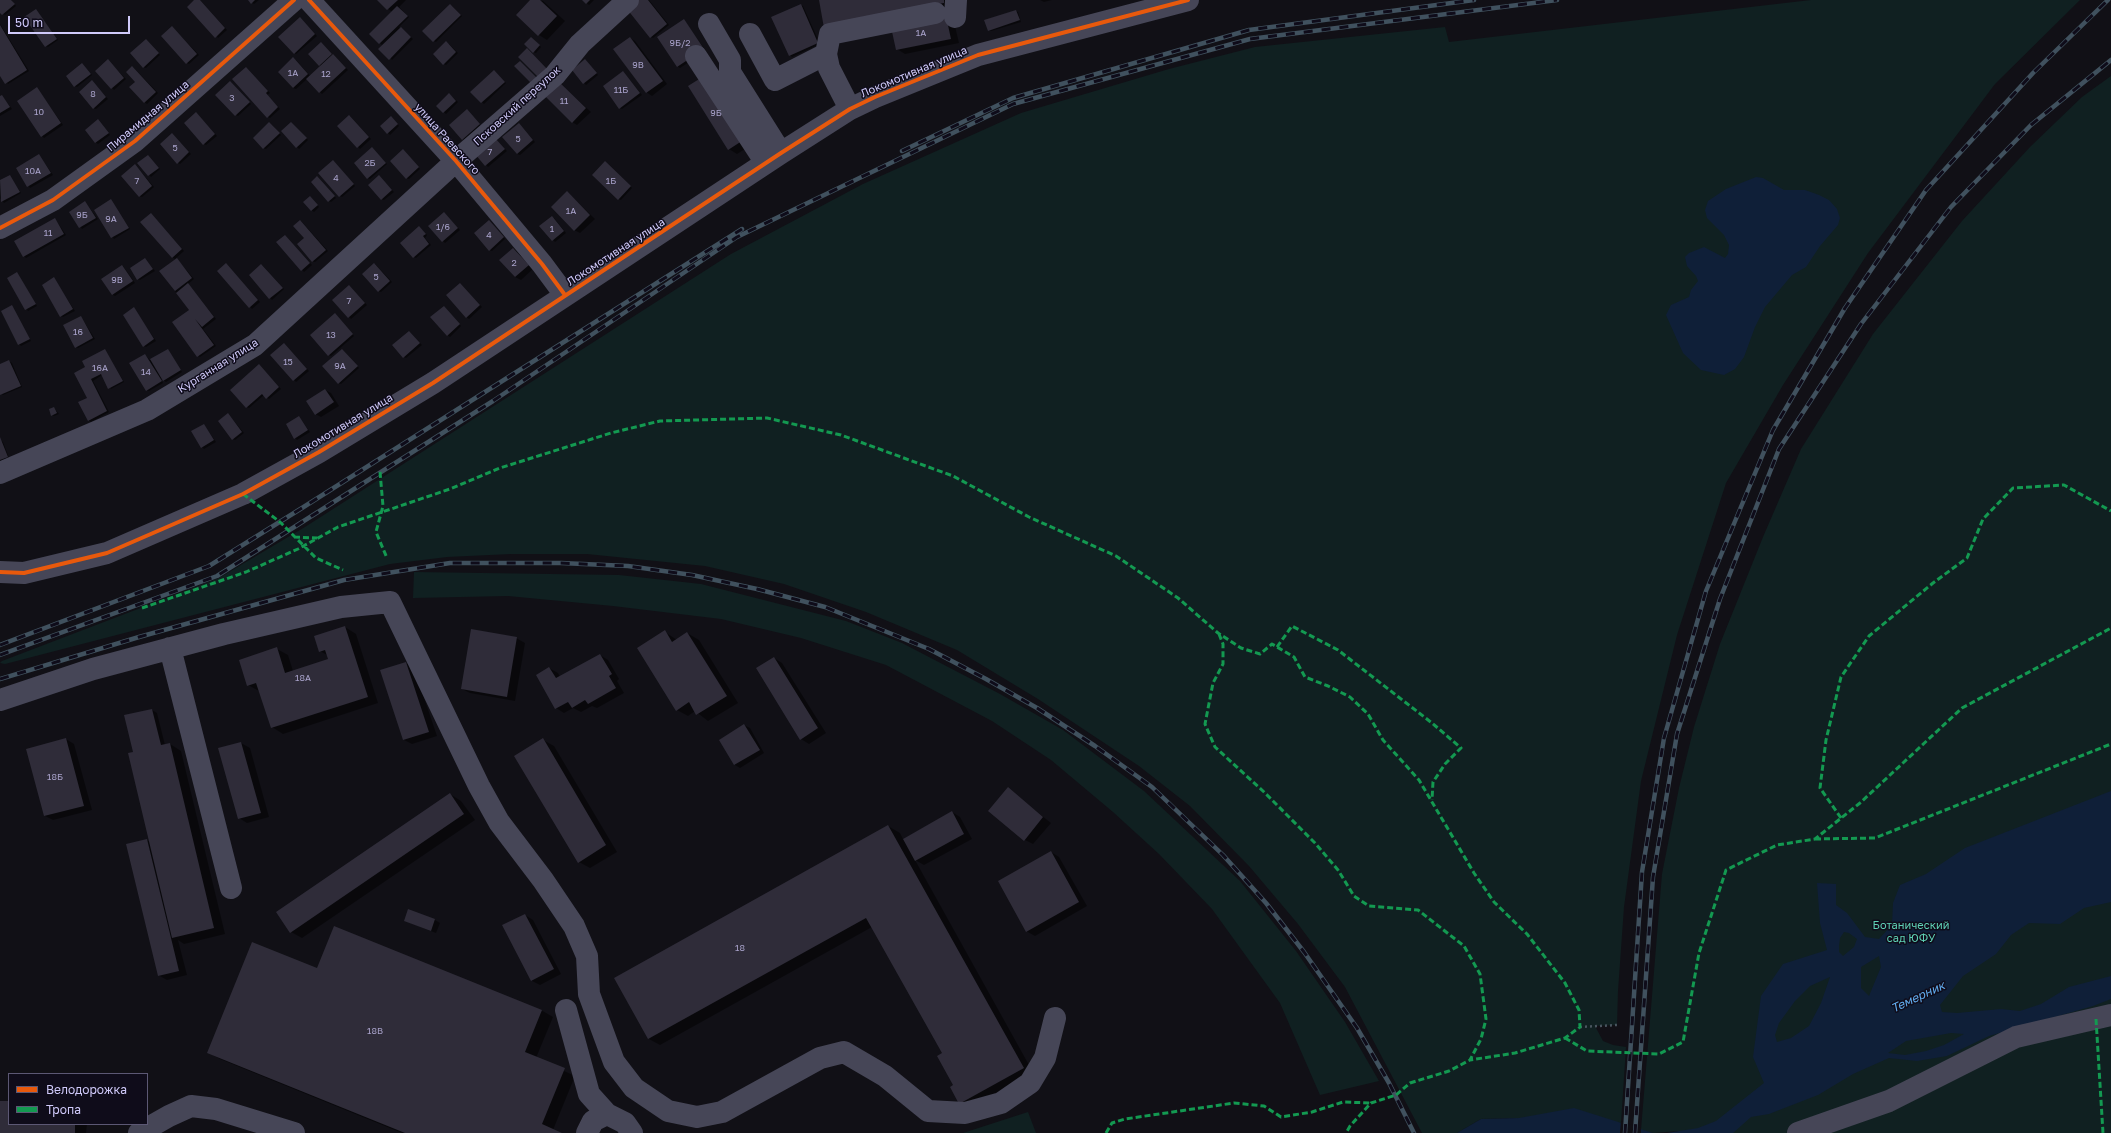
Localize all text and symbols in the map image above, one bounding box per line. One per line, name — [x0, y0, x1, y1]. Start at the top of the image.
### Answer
scale bar — [10, 8, 132, 34]
text: 50 m — [15, 15, 43, 30]
house number: 1А — [916, 28, 926, 38]
house number: 9Б/2 — [670, 38, 690, 48]
street label: Локомотивная улица — [859, 44, 969, 100]
house number: 9В — [632, 60, 644, 70]
street label: Псковский переулок — [471, 63, 563, 149]
house number: 1А — [288, 68, 298, 78]
house number: 12 — [321, 69, 331, 79]
street label: Пирамидная улица — [104, 78, 192, 154]
house number: 11Б — [614, 85, 628, 95]
house number: 8 — [90, 89, 96, 99]
house number: 3 — [229, 93, 235, 103]
house number: 11 — [560, 96, 568, 106]
street label: улица Раевского — [412, 101, 482, 177]
house number: 10 — [34, 107, 44, 117]
house number: 9Б — [710, 108, 722, 118]
house number: 5 — [515, 134, 521, 144]
house number: 5 — [172, 143, 178, 153]
house number: 7 — [488, 147, 492, 157]
house number: 2Б — [364, 158, 376, 168]
house number: 10А — [25, 166, 41, 176]
house number: 4 — [333, 173, 339, 183]
house number: 7 — [135, 176, 139, 186]
house number: 1Б — [606, 176, 616, 186]
house number: 1А — [566, 206, 576, 216]
house number: 9Б — [76, 210, 88, 220]
house number: 9А — [105, 214, 117, 224]
street label: Локомотивная улица — [565, 215, 667, 289]
house number: 1/6 — [436, 222, 450, 232]
house number: 1 — [550, 224, 554, 234]
house number: 11 — [44, 228, 52, 238]
house number: 4 — [486, 230, 492, 240]
house number: 2 — [511, 258, 517, 268]
house number: 5 — [373, 272, 379, 282]
house number: 9В — [111, 275, 123, 285]
house number: 7 — [347, 296, 351, 306]
house number: 16 — [73, 327, 83, 337]
house number: 13 — [326, 330, 336, 340]
street label: Курганная улица — [175, 336, 261, 396]
house number: 15 — [283, 357, 293, 367]
house number: 9А — [334, 361, 346, 371]
house number: 16А — [92, 363, 108, 373]
house number: 14 — [141, 367, 151, 377]
street label: Локомотивная улица — [291, 391, 395, 461]
house number: 18А — [295, 673, 311, 683]
house number: 18Б — [47, 772, 63, 782]
park label: Ботанический сад ЮФУ — [1873, 919, 1949, 945]
house number: 18 — [735, 943, 745, 953]
water label: Темерник — [1889, 978, 1947, 1016]
house number: 18В — [367, 1026, 383, 1036]
legend — [8, 1073, 148, 1125]
text: Велодорожка — [46, 1082, 127, 1097]
text: Тропа — [46, 1102, 81, 1117]

